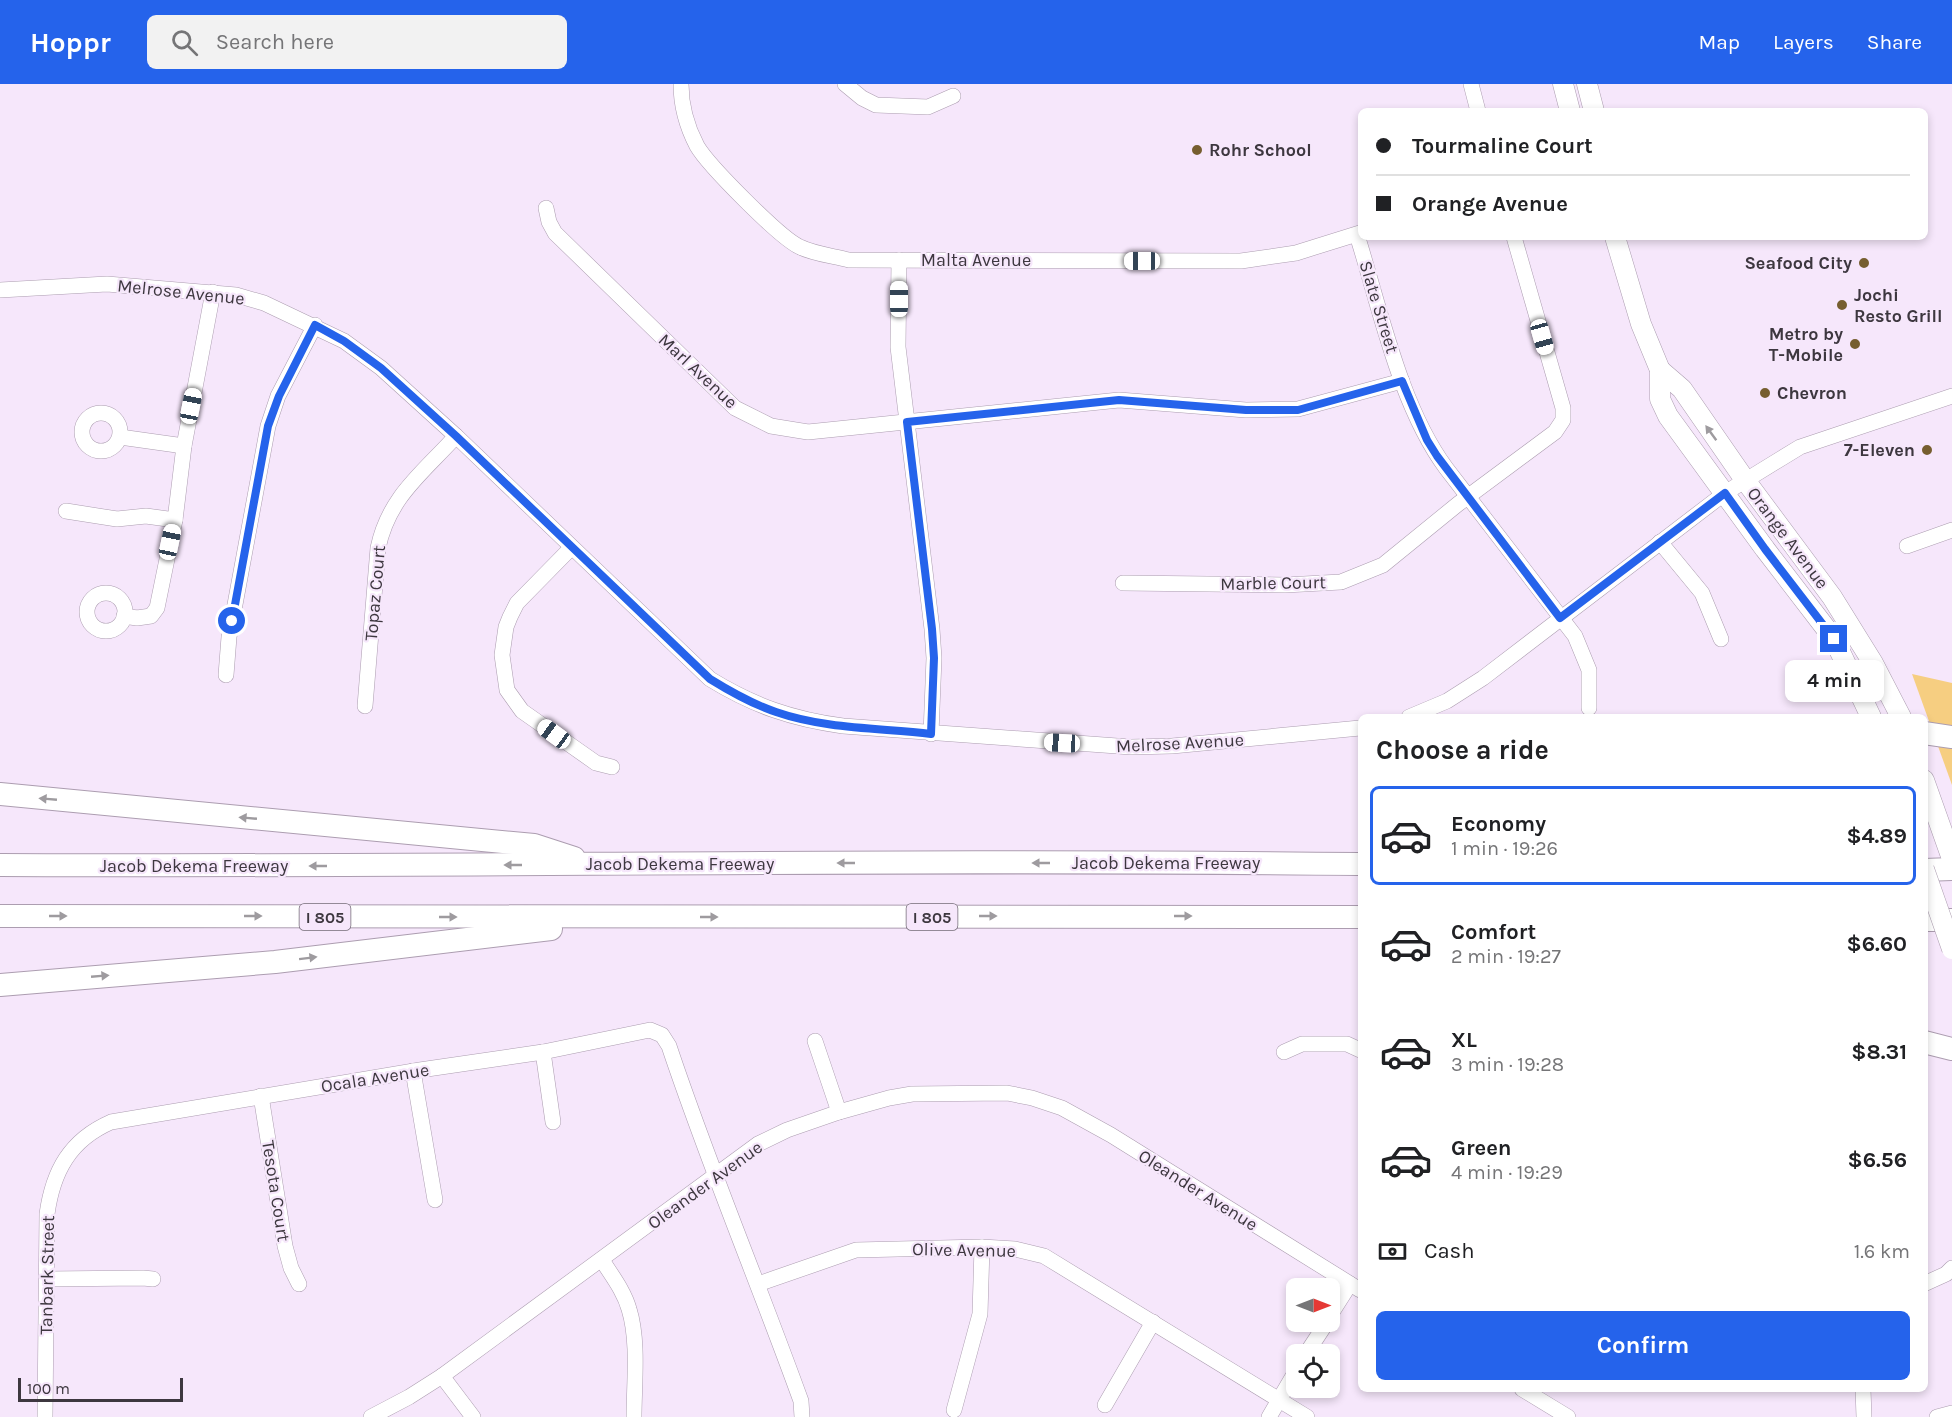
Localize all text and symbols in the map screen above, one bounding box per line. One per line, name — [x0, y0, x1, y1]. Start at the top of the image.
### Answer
search box — [147, 15, 567, 69]
text: Hoppr — [30, 26, 111, 59]
icon: search — [168, 26, 201, 59]
text: Search here — [216, 29, 334, 55]
text: Map — [1698, 30, 1740, 54]
text: Layers — [1773, 30, 1834, 54]
text: Share — [1867, 30, 1922, 54]
text: Tourmaline Court — [1412, 133, 1593, 159]
place label: Rohr School — [1209, 139, 1312, 161]
marker: Rohr School — [1190, 143, 1204, 157]
text: Orange Avenue — [1412, 191, 1568, 217]
street label: Malta Avenue — [921, 249, 1031, 271]
car — [1124, 252, 1160, 270]
place label: Seafood City — [1744, 252, 1852, 274]
marker: Seafood City — [1857, 256, 1871, 270]
street label: Slate Street — [1355, 258, 1404, 356]
street label: Melrose Avenue — [116, 274, 246, 310]
car — [890, 281, 908, 317]
place label: Jochi Resto Grill — [1854, 284, 1943, 327]
marker: Jochi Resto Grill — [1835, 298, 1849, 312]
car — [1528, 317, 1556, 357]
place label: Metro by T-Mobile — [1769, 323, 1843, 366]
street label: Marl Avenue — [654, 329, 742, 413]
marker: Metro by T-Mobile — [1848, 337, 1862, 351]
place label: Chevron — [1777, 382, 1847, 404]
marker: Chevron — [1758, 386, 1772, 400]
car — [179, 387, 203, 425]
one-way arrow — [1705, 425, 1717, 441]
place label: 7-Eleven — [1844, 439, 1915, 461]
marker: 7-Eleven — [1920, 443, 1934, 457]
street label: Orange Avenue — [1743, 483, 1833, 593]
car — [157, 523, 183, 561]
street label: Topaz Court — [360, 544, 390, 642]
street label: Marble Court — [1220, 571, 1326, 595]
route start — [218, 607, 245, 634]
route end — [1820, 625, 1847, 652]
callout: 4 min — [1784, 660, 1884, 702]
text: 4 min — [1807, 669, 1862, 692]
car — [534, 716, 574, 752]
street label: Melrose Avenue — [1115, 729, 1245, 757]
car — [1044, 733, 1080, 753]
text: Choose a ride — [1376, 734, 1549, 766]
one-way arrow — [38, 794, 57, 804]
icon: car — [1379, 809, 1433, 863]
text: Economy — [1451, 811, 1546, 837]
one-way arrow — [238, 813, 257, 823]
text: $4.89 — [1846, 823, 1907, 849]
text: 1 min · 19:26 — [1451, 837, 1558, 860]
street label: Jacob Dekema Freeway — [1072, 852, 1261, 874]
street label: Jacob Dekema Freeway — [586, 853, 775, 875]
street label: Jacob Dekema Freeway — [100, 855, 289, 877]
one-way arrow — [836, 858, 855, 868]
one-way arrow — [1031, 858, 1050, 868]
one-way arrow — [504, 860, 523, 870]
one-way arrow — [309, 861, 328, 871]
road number: I 805 — [300, 904, 350, 930]
road number: I 805 — [906, 904, 958, 930]
one-way arrow — [49, 911, 68, 921]
one-way arrow — [244, 911, 263, 921]
one-way arrow — [979, 911, 998, 921]
one-way arrow — [1174, 911, 1193, 921]
one-way arrow — [439, 912, 458, 922]
one-way arrow — [700, 912, 719, 922]
icon: car — [1379, 917, 1433, 971]
text: Comfort — [1451, 919, 1536, 945]
text: $6.60 — [1846, 931, 1907, 957]
text: 2 min · 19:27 — [1451, 945, 1561, 968]
one-way arrow — [298, 953, 317, 963]
one-way arrow — [91, 971, 110, 981]
icon: car — [1379, 1025, 1433, 1079]
text: XL — [1451, 1027, 1477, 1053]
text: $8.31 — [1851, 1039, 1907, 1065]
text: 3 min · 19:28 — [1451, 1053, 1564, 1076]
street label: Ocala Avenue — [319, 1059, 431, 1097]
icon: car — [1379, 1133, 1433, 1187]
text: Green — [1451, 1135, 1512, 1161]
street label: Oleander Avenue — [643, 1136, 767, 1234]
street label: Tesota Court — [257, 1139, 295, 1243]
street label: Oleander Avenue — [1134, 1144, 1262, 1236]
text: $6.56 — [1848, 1147, 1907, 1173]
text: 4 min · 19:29 — [1451, 1161, 1563, 1184]
street label: Tanbark Street — [35, 1215, 59, 1335]
icon: cash — [1376, 1235, 1409, 1268]
street label: Olive Avenue — [912, 1238, 1016, 1262]
text: Cash — [1424, 1238, 1474, 1264]
text: 1.6 km — [1854, 1240, 1910, 1263]
north arrow — [1286, 1278, 1340, 1332]
map controls — [1286, 1278, 1340, 1398]
button: Confirm — [1376, 1311, 1910, 1380]
button: locate — [1286, 1344, 1340, 1398]
scale bar — [18, 1375, 183, 1402]
text: 100 m — [27, 1379, 70, 1398]

